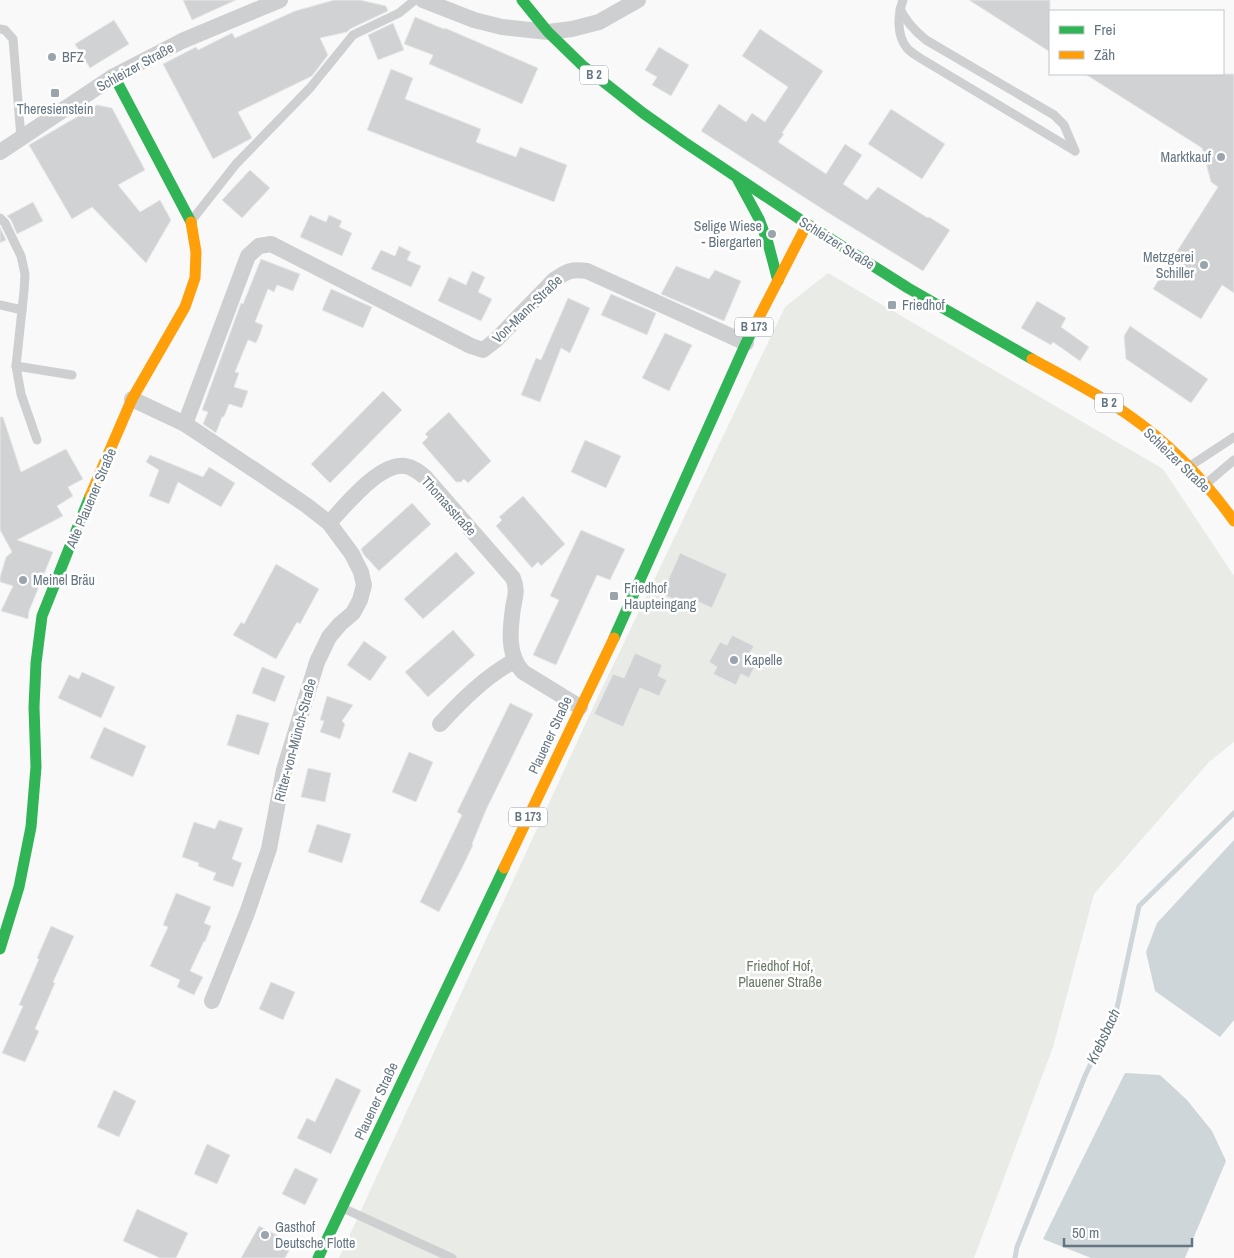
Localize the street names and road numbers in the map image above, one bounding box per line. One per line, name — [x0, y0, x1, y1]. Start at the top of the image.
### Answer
street label: Schleizer Straße — [93, 38, 177, 96]
road number: B 2 — [580, 66, 608, 84]
street label: Schleizer Straße — [796, 213, 878, 273]
street label: Von-Mann-Straße — [488, 271, 566, 347]
road number: B 173 — [735, 318, 773, 337]
road number: B 2 — [1095, 393, 1123, 412]
street label: Schleizer Straße — [1140, 424, 1214, 496]
street label: Alte Plauener Straße — [62, 445, 120, 551]
street label: Thomasstraße — [418, 472, 480, 540]
street label: Ritter-von-Münch-Straße — [270, 676, 320, 804]
street label: Plauener Straße — [524, 693, 576, 777]
road number: B 173 — [509, 808, 547, 826]
street label: Plauener Straße — [350, 1059, 402, 1143]

